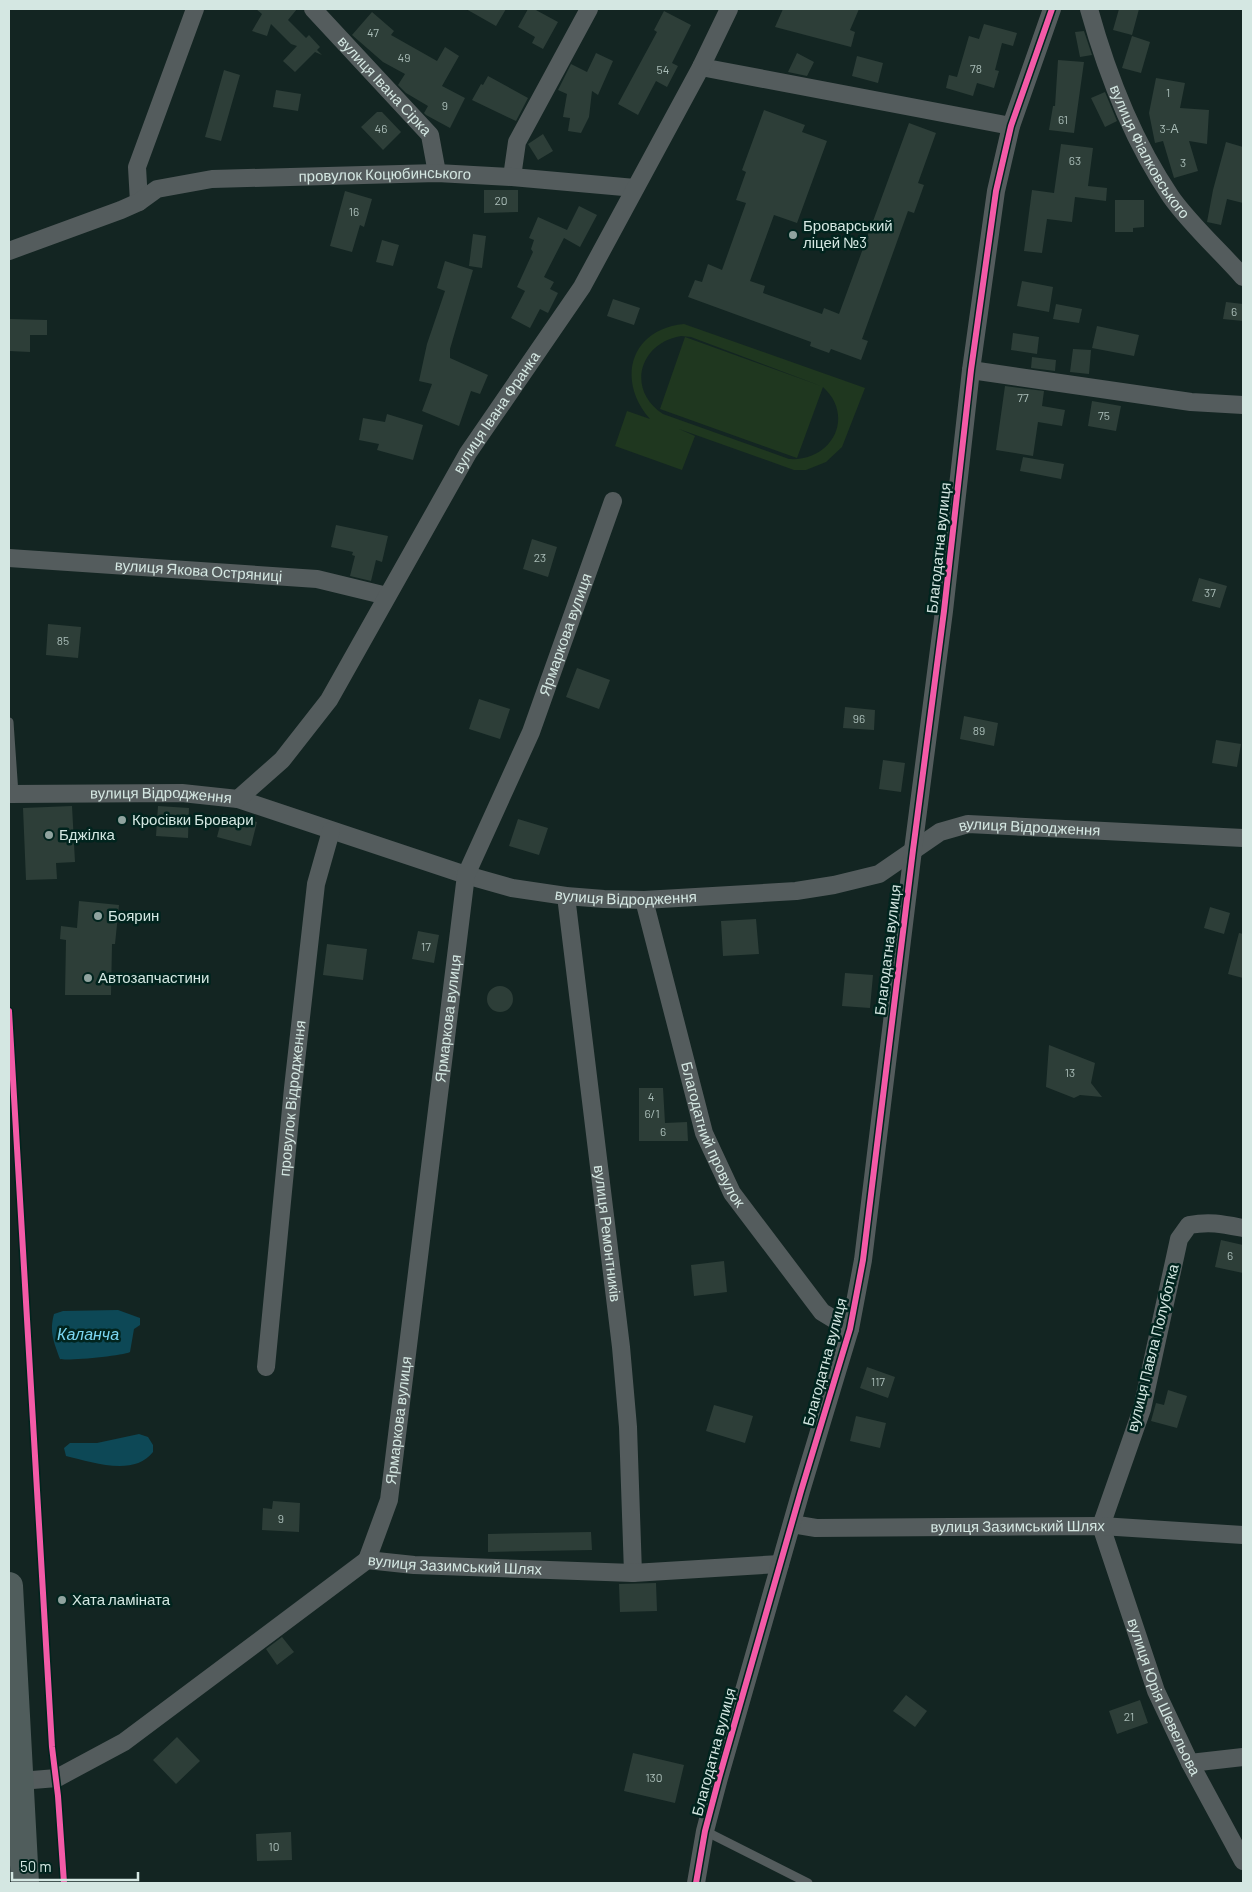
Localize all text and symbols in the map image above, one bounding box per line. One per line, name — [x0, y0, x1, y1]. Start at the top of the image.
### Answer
house number: 47 — [367, 25, 379, 39]
street label: вулиця Івана Сірка — [335, 32, 436, 139]
house number: 49 — [398, 50, 410, 64]
house number: 78 — [970, 61, 982, 75]
house number: 54 — [657, 62, 669, 76]
street label: вулиця Фіалковського — [1107, 82, 1194, 222]
house number: 1 — [1166, 85, 1170, 99]
house number: 9 — [442, 98, 448, 112]
house number: 61 — [1058, 112, 1068, 126]
house number: 46 — [375, 121, 387, 135]
house number: 3-А — [1160, 121, 1178, 135]
house number: 63 — [1069, 153, 1081, 167]
house number: 3 — [1180, 155, 1186, 169]
street label: провулок Коцюбинського — [298, 163, 472, 185]
house number: 20 — [494, 193, 508, 207]
house number: 16 — [349, 204, 359, 218]
place label: Броварський ліцей №3 — [803, 216, 893, 251]
marker: Броварський ліцей №3 — [787, 229, 799, 241]
house number: 6 — [1231, 304, 1237, 318]
street label: вулиця Івана Франка — [448, 347, 544, 476]
house number: 77 — [1017, 390, 1029, 404]
house number: 75 — [1098, 408, 1110, 422]
street label: Благодатна вулиця — [922, 481, 954, 614]
house number: 23 — [534, 550, 546, 564]
street label: вулиця Якова Остряниці — [114, 555, 283, 585]
street label: Ярмаркова вулиця — [535, 570, 595, 698]
house number: 37 — [1204, 585, 1216, 599]
house number: 85 — [57, 633, 69, 647]
house number: 96 — [853, 711, 865, 725]
house number: 89 — [973, 723, 985, 737]
street label: вулиця Відродження — [90, 783, 233, 806]
place label: Кросівки Бровари — [132, 810, 254, 828]
marker: Кросівки Бровари — [116, 814, 128, 826]
street label: вулиця Відродження — [956, 814, 1101, 839]
place label: Бджілка — [59, 825, 116, 843]
marker: Бджілка — [43, 829, 55, 841]
street label: Благодатна вулиця — [870, 883, 904, 1016]
street label: вулиця Відродження — [554, 884, 697, 908]
place label: Боярин — [108, 906, 159, 924]
marker: Боярин — [92, 910, 104, 922]
house number: 17 — [421, 939, 431, 953]
street label: Ярмаркова вулиця — [430, 953, 464, 1084]
place label: Автозапчастини — [98, 968, 209, 986]
marker: Автозапчастини — [82, 972, 94, 984]
street label: провулок Відродження — [275, 1019, 309, 1177]
street label: Благодатний провулок — [678, 1060, 750, 1211]
house number: 13 — [1065, 1065, 1075, 1079]
house number: 4 — [648, 1089, 654, 1103]
house number: 6/1 — [644, 1106, 660, 1120]
house number: 6 — [660, 1124, 666, 1138]
street label: вулиця Ремонтників — [591, 1164, 625, 1303]
house number: 6 — [1227, 1248, 1233, 1262]
street label: вулиця Павла Полуботка — [1122, 1261, 1182, 1434]
street label: Благодатна вулиця — [798, 1296, 850, 1428]
water label: Каланча — [57, 1324, 119, 1343]
street label: Ярмаркова вулиця — [381, 1355, 415, 1486]
house number: 117 — [871, 1374, 885, 1388]
house number: 9 — [278, 1511, 284, 1525]
street label: вулиця Зазимський Шлях — [930, 1516, 1106, 1535]
street label: вулиця Зазимський Шлях — [367, 1550, 543, 1578]
place label: Хата ламіната — [72, 1590, 171, 1608]
marker: Хата ламіната — [56, 1594, 68, 1606]
street label: вулиця Юрія Шевельова — [1124, 1616, 1205, 1779]
street label: Благодатна вулиця — [687, 1686, 739, 1818]
house number: 21 — [1124, 1709, 1134, 1723]
house number: 130 — [645, 1770, 663, 1784]
house number: 10 — [269, 1839, 279, 1853]
scale bar — [12, 1850, 139, 1882]
text: 50 m — [20, 1857, 52, 1875]

